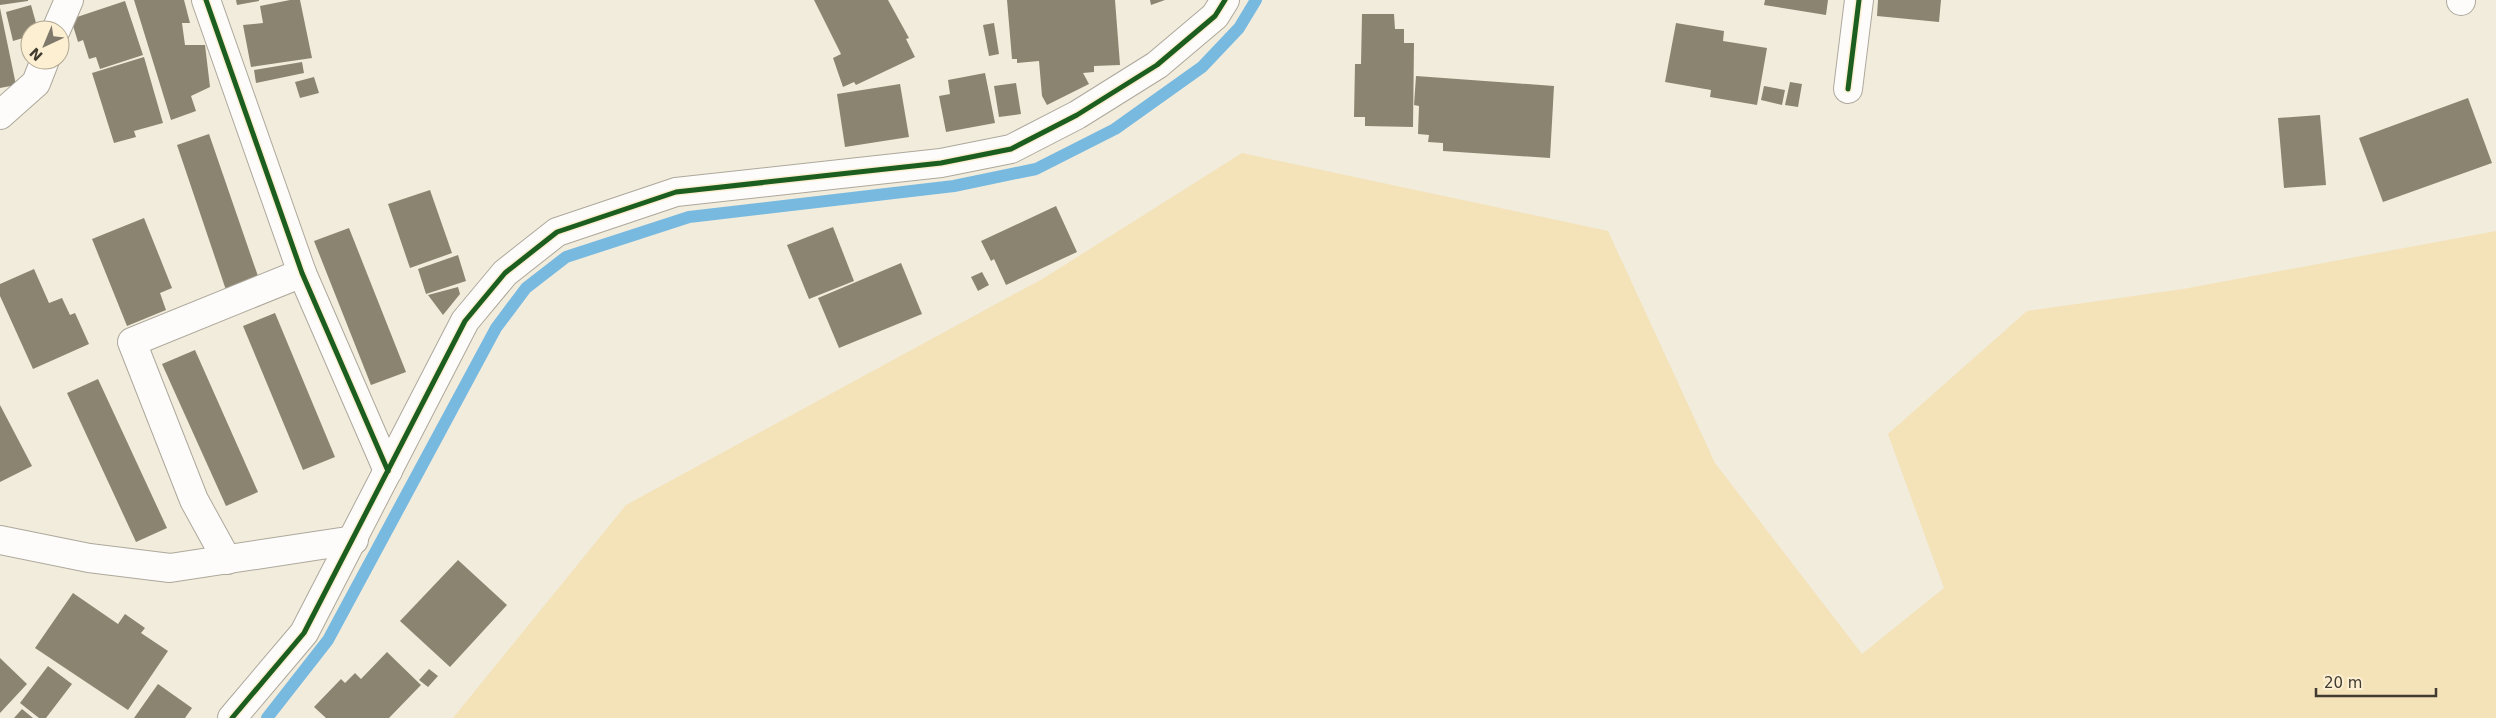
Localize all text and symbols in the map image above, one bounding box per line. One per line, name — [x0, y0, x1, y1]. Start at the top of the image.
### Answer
north arrow — [20, 20, 70, 70]
text: N — [26, 45, 46, 64]
scale bar — [2316, 666, 2436, 698]
text: 20 m — [2324, 674, 2362, 692]

